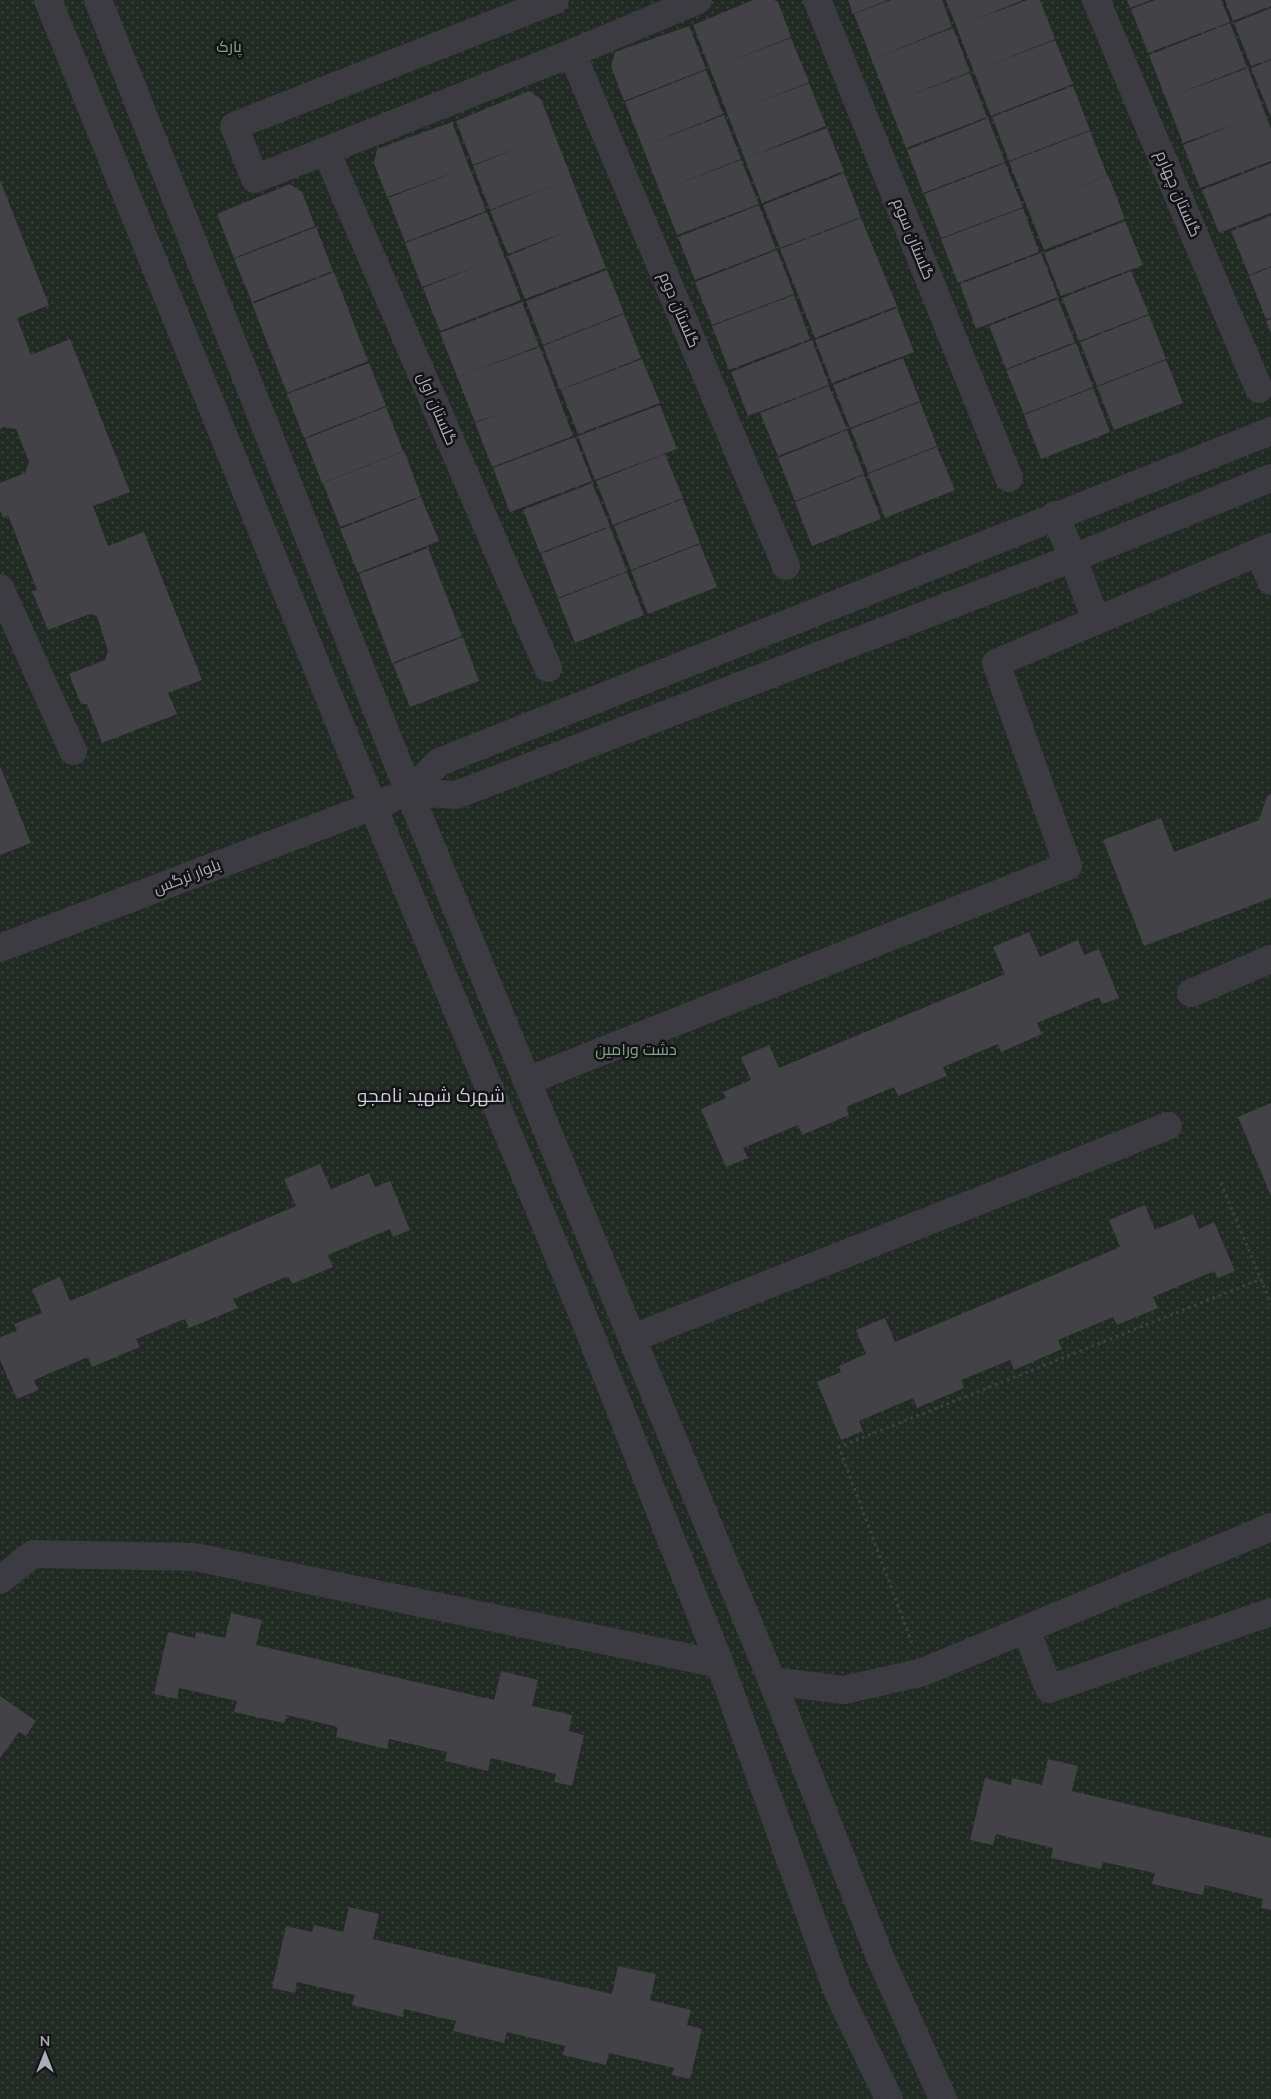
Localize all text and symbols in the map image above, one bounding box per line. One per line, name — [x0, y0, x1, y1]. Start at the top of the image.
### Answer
park label: پارک — [216, 36, 243, 58]
street label: گلستان چهارم — [1150, 147, 1206, 241]
street label: گلستان سوم — [887, 195, 939, 283]
street label: گلستان دوم — [653, 269, 705, 351]
street label: گلستان اول — [412, 369, 462, 449]
street label: بلوار نرگس — [150, 854, 224, 900]
park label: دشت ورامین — [595, 1039, 677, 1061]
district label: شهرک شهید نامجو — [357, 1083, 505, 1109]
north arrow — [20, 2029, 70, 2079]
text: N — [40, 2032, 50, 2051]

